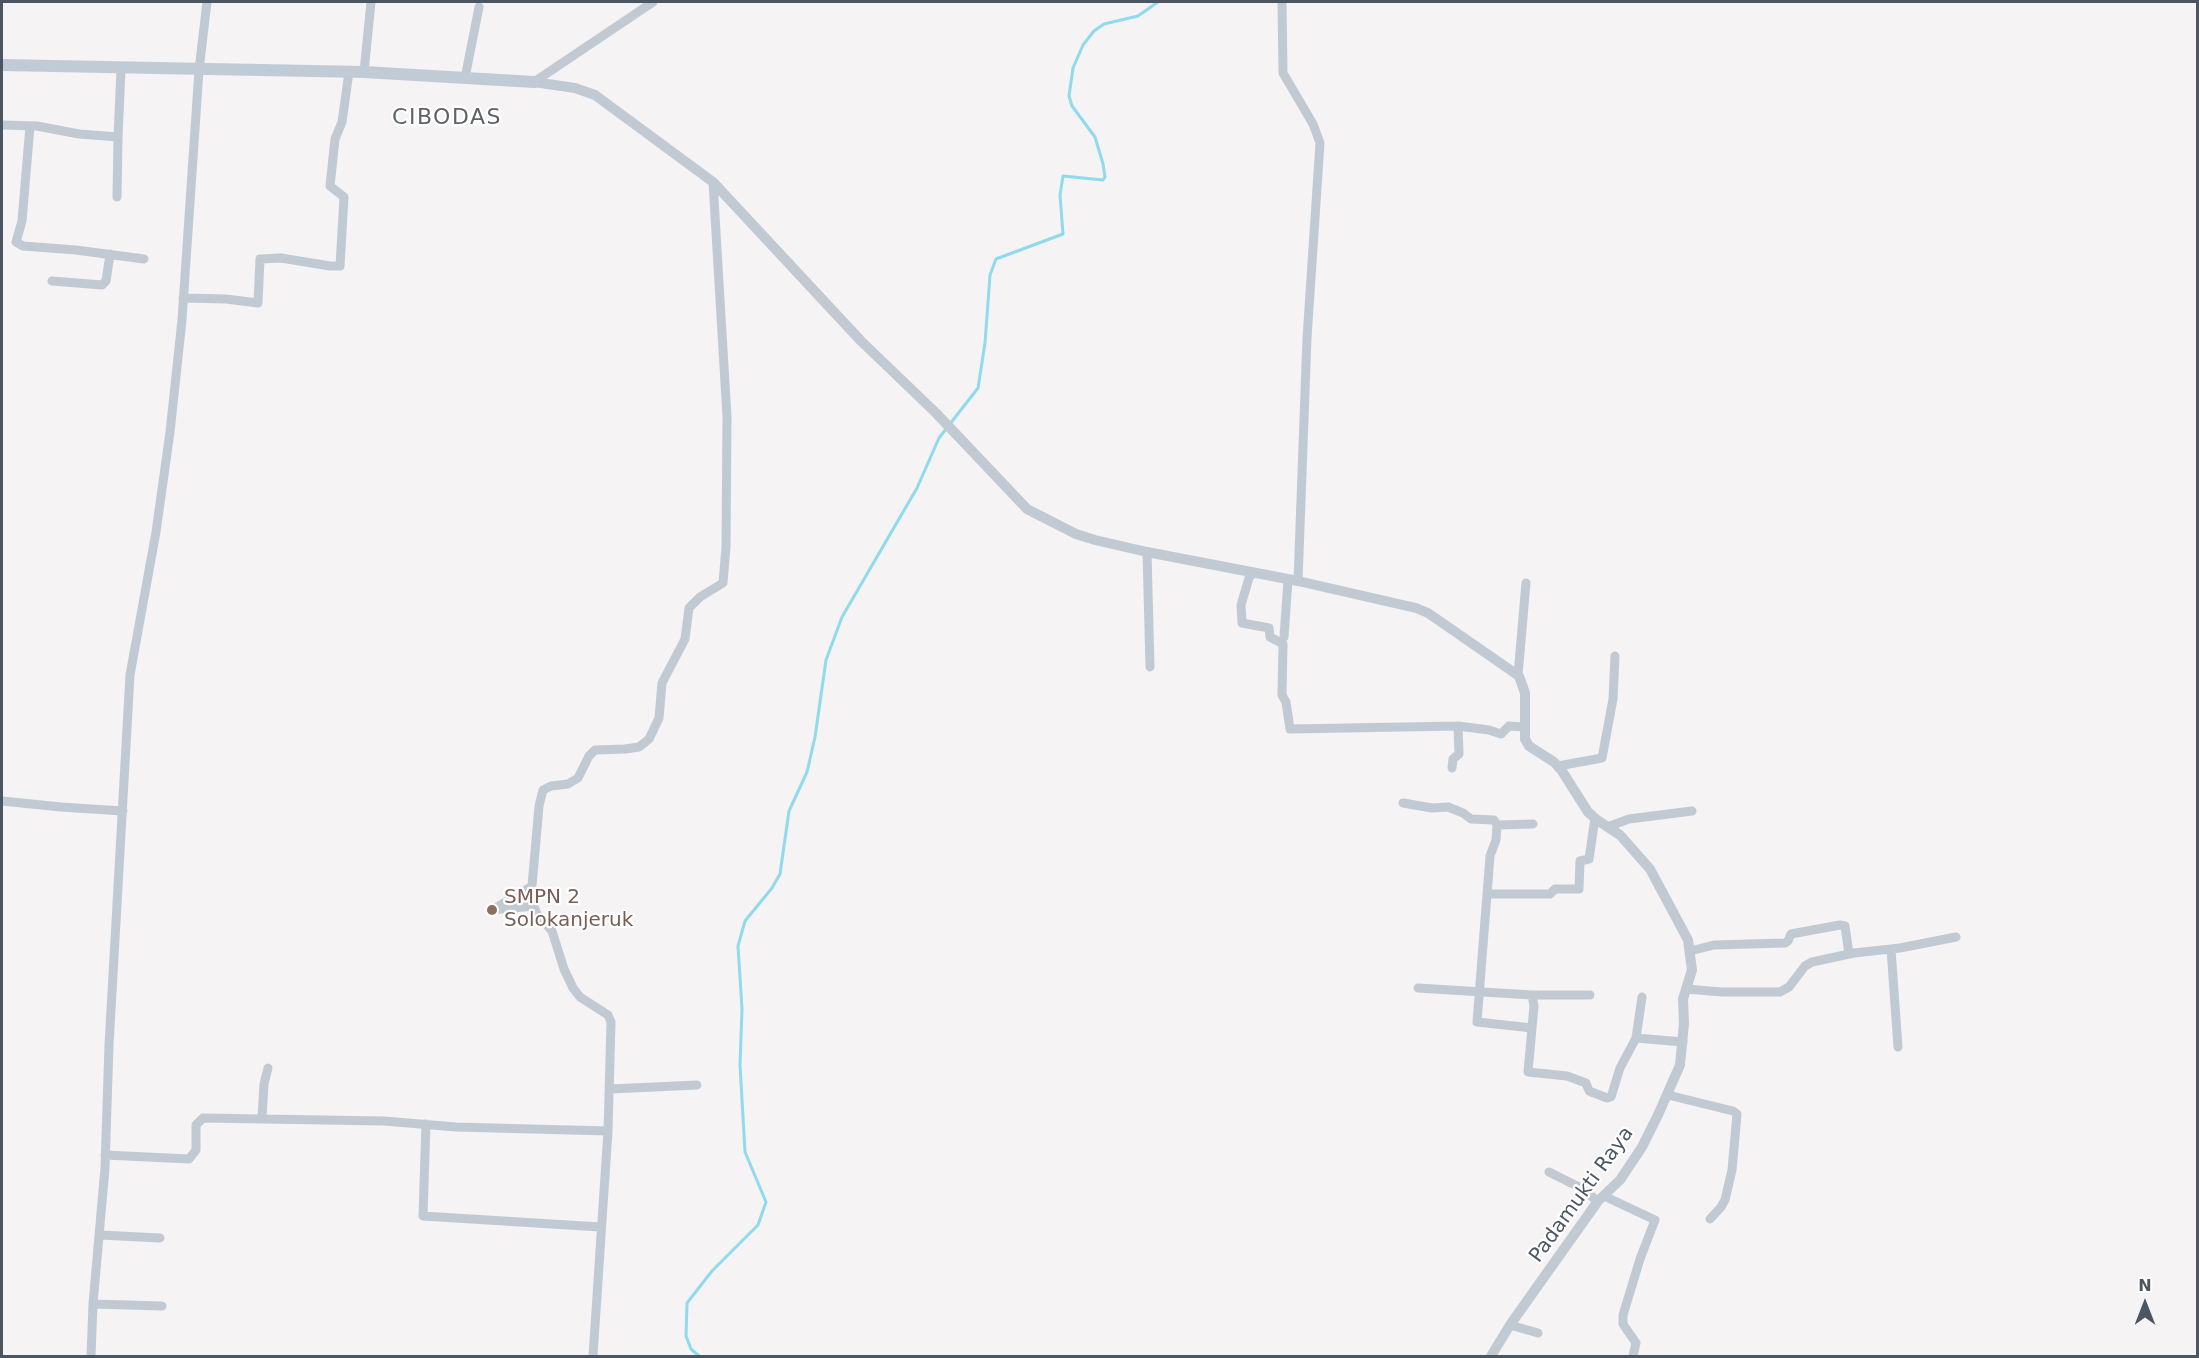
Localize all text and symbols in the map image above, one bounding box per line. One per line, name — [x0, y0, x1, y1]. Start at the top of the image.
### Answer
district label: CIBODAS — [392, 105, 502, 131]
place label: SMPN 2 Solokanjeruk — [504, 886, 633, 933]
marker: SMPN 2 Solokanjeruk — [485, 903, 499, 917]
street label: Padamukti Raya — [1525, 1123, 1639, 1267]
north arrow — [2115, 1274, 2175, 1334]
text: N — [2138, 1276, 2152, 1295]

